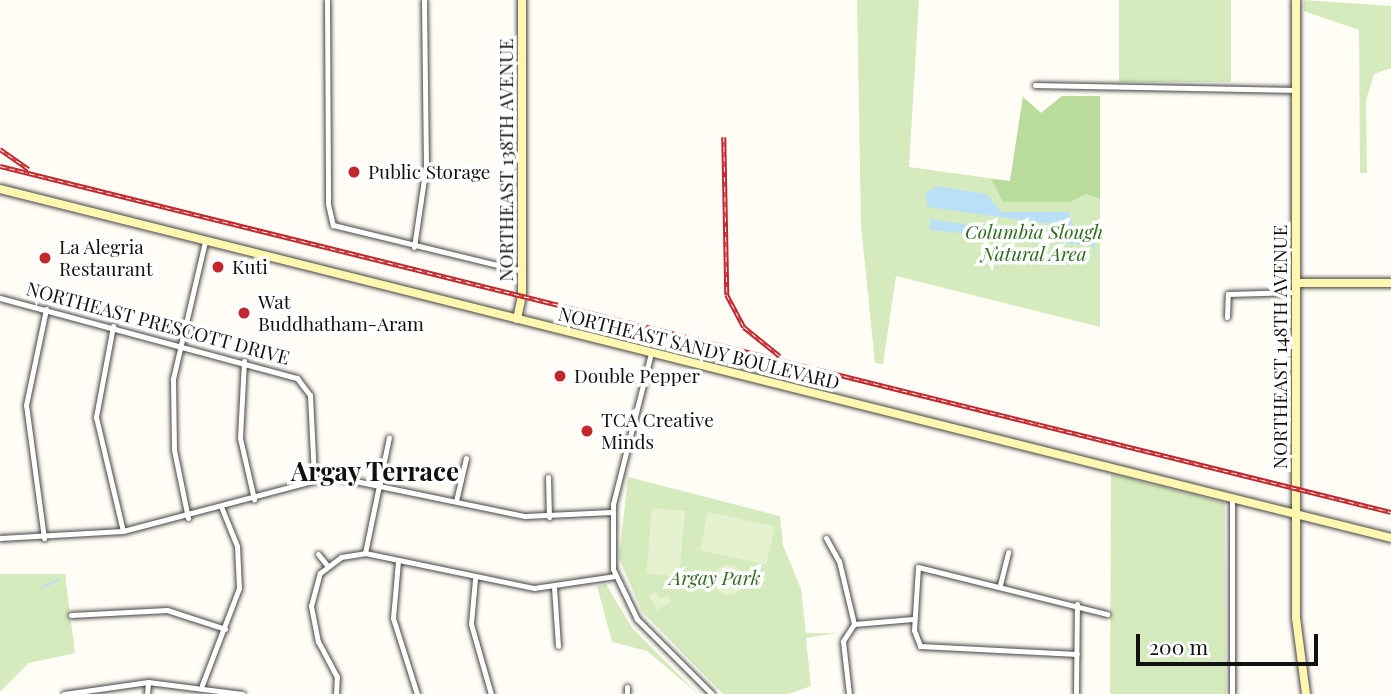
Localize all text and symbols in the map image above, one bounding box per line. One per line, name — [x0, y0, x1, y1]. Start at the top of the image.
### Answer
street label: NORTHEAST 138TH AVENUE — [495, 38, 517, 282]
place label: Public Storage — [368, 161, 490, 183]
marker: Public Storage — [346, 164, 362, 180]
park label: Columbia Slough Natural Area — [965, 221, 1103, 265]
street label: NORTHEAST 148TH AVENUE — [1269, 224, 1291, 470]
place label: La Alegria Restaurant — [59, 236, 153, 280]
marker: La Alegria Restaurant — [37, 250, 53, 266]
place label: Kuti — [232, 256, 268, 278]
marker: Kuti — [210, 259, 226, 275]
street label: NORTHEAST PRESCOTT DRIVE — [23, 277, 293, 369]
place label: Wat Buddhatham-Aram — [258, 291, 424, 335]
street label: NORTHEAST SANDY BOULEVARD — [555, 302, 843, 394]
marker: Wat Buddhatham-Aram — [236, 305, 252, 321]
place label: Double Pepper — [574, 365, 700, 387]
marker: Double Pepper — [552, 368, 568, 384]
place label: TCA Creative Minds — [601, 409, 714, 453]
marker: TCA Creative Minds — [579, 423, 595, 439]
district label: Argay Terrace — [290, 455, 460, 487]
park label: Argay Park — [669, 567, 761, 589]
scale bar — [1139, 620, 1321, 664]
text: 200 m — [1149, 632, 1208, 660]

